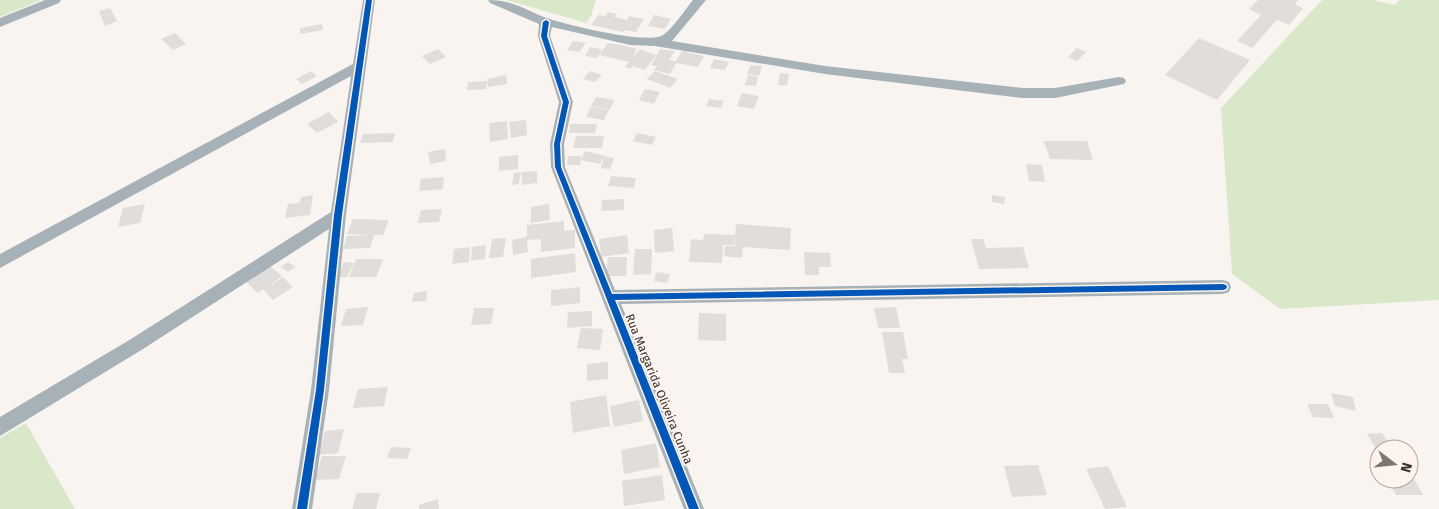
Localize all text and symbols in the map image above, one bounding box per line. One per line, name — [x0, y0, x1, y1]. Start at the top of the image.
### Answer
street label: Rua Margarida Oliveira Cunha — [622, 312, 696, 466]
north arrow — [1369, 439, 1419, 489]
text: N — [1397, 461, 1415, 474]

